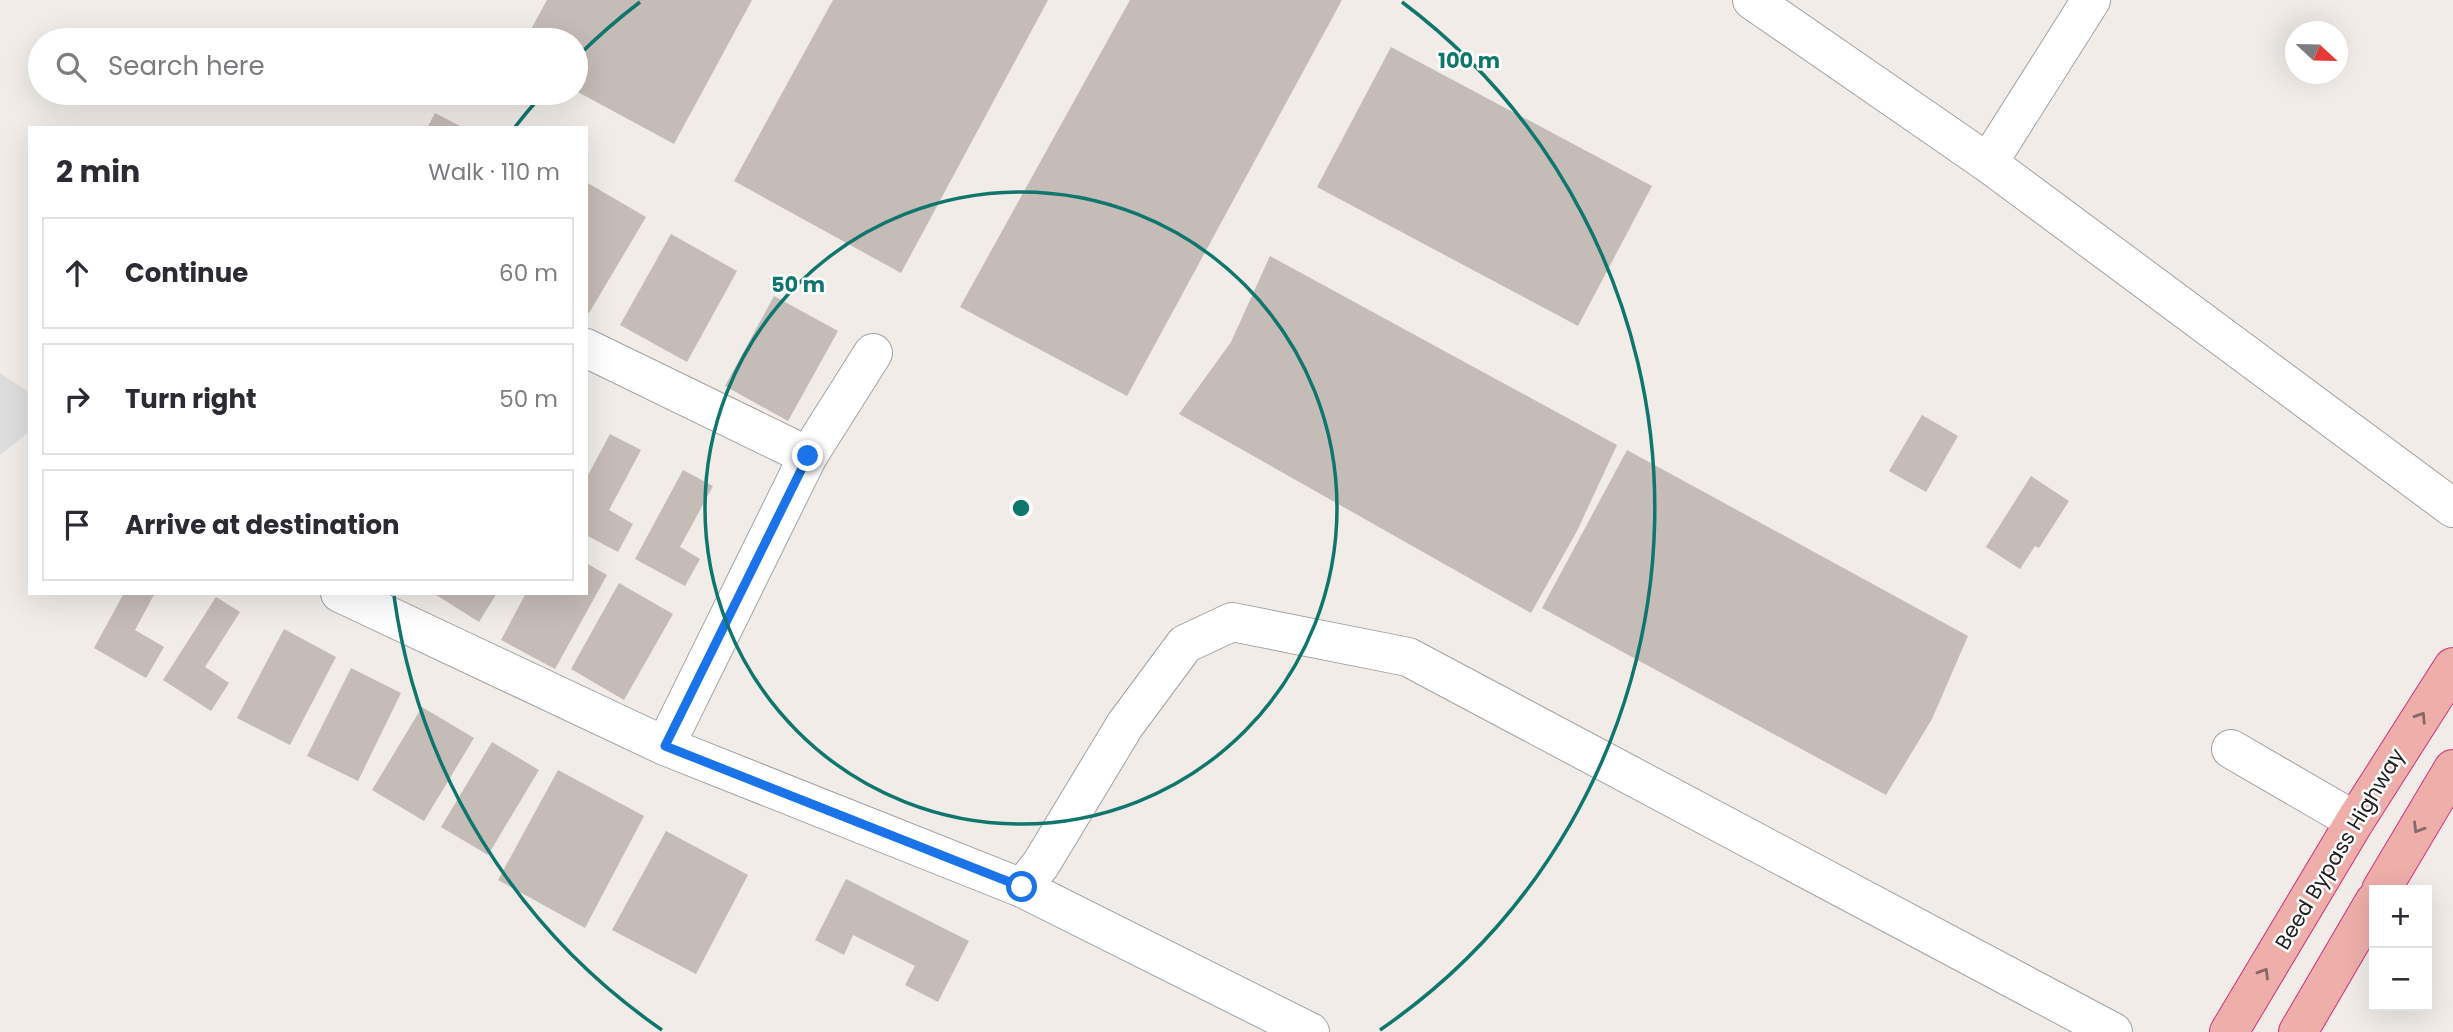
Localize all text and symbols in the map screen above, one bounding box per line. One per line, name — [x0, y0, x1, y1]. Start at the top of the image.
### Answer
north arrow — [2285, 21, 2348, 84]
search box — [28, 28, 588, 105]
text: 100 m — [1438, 46, 1500, 75]
icon: search — [52, 48, 90, 86]
text: Search here — [108, 48, 265, 84]
text: 2 min — [56, 150, 140, 193]
text: Walk · 110 m — [428, 156, 560, 188]
icon: ahead — [58, 254, 96, 292]
text: Continue — [125, 255, 248, 291]
text: 60 m — [499, 257, 558, 289]
text: 50 m — [771, 270, 825, 299]
icon: right — [58, 380, 96, 418]
text: Turn right — [125, 381, 257, 417]
text: 50 m — [499, 383, 558, 415]
route end — [792, 440, 823, 471]
centre of rings — [1009, 496, 1033, 520]
icon: arrive — [58, 506, 96, 544]
text: Arrive at destination — [125, 507, 400, 543]
one-way arrow — [2413, 712, 2426, 725]
street label: Beed Bypass Highway — [2268, 743, 2411, 955]
one-way arrow — [2414, 820, 2427, 833]
route start — [1006, 871, 1037, 902]
map controls — [2369, 885, 2432, 1011]
button: + — [2369, 885, 2432, 948]
button: − — [2369, 948, 2432, 1011]
one-way arrow — [2255, 968, 2268, 981]

